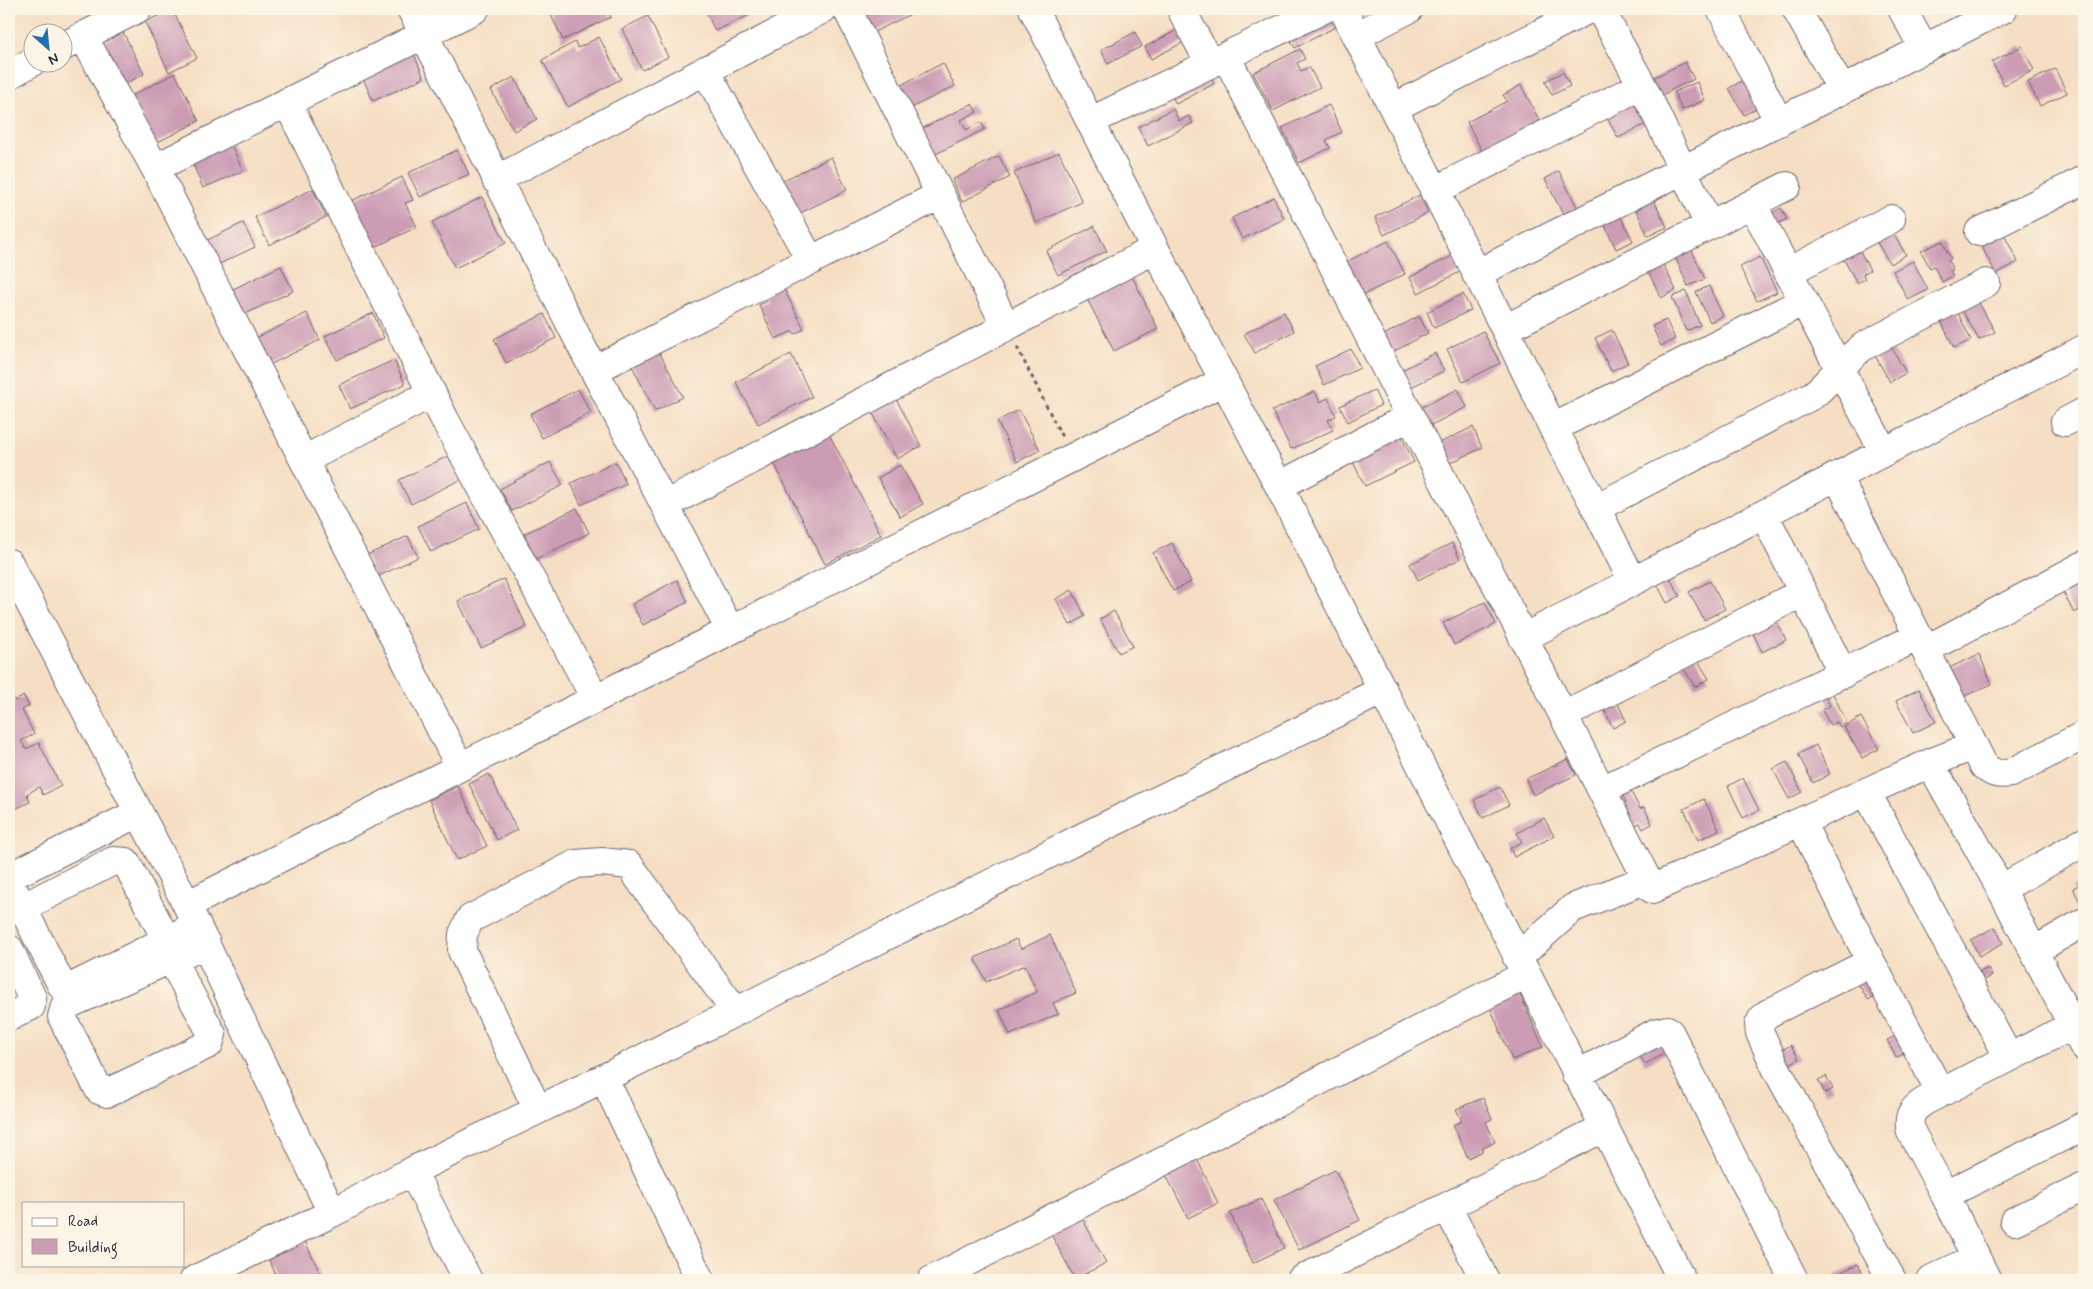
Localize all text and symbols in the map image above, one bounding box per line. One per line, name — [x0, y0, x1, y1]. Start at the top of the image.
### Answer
north arrow — [22, 22, 72, 72]
text: N — [45, 49, 62, 69]
legend — [22, 1202, 185, 1266]
text: Road — [68, 1212, 98, 1232]
text: Building — [68, 1238, 118, 1259]

